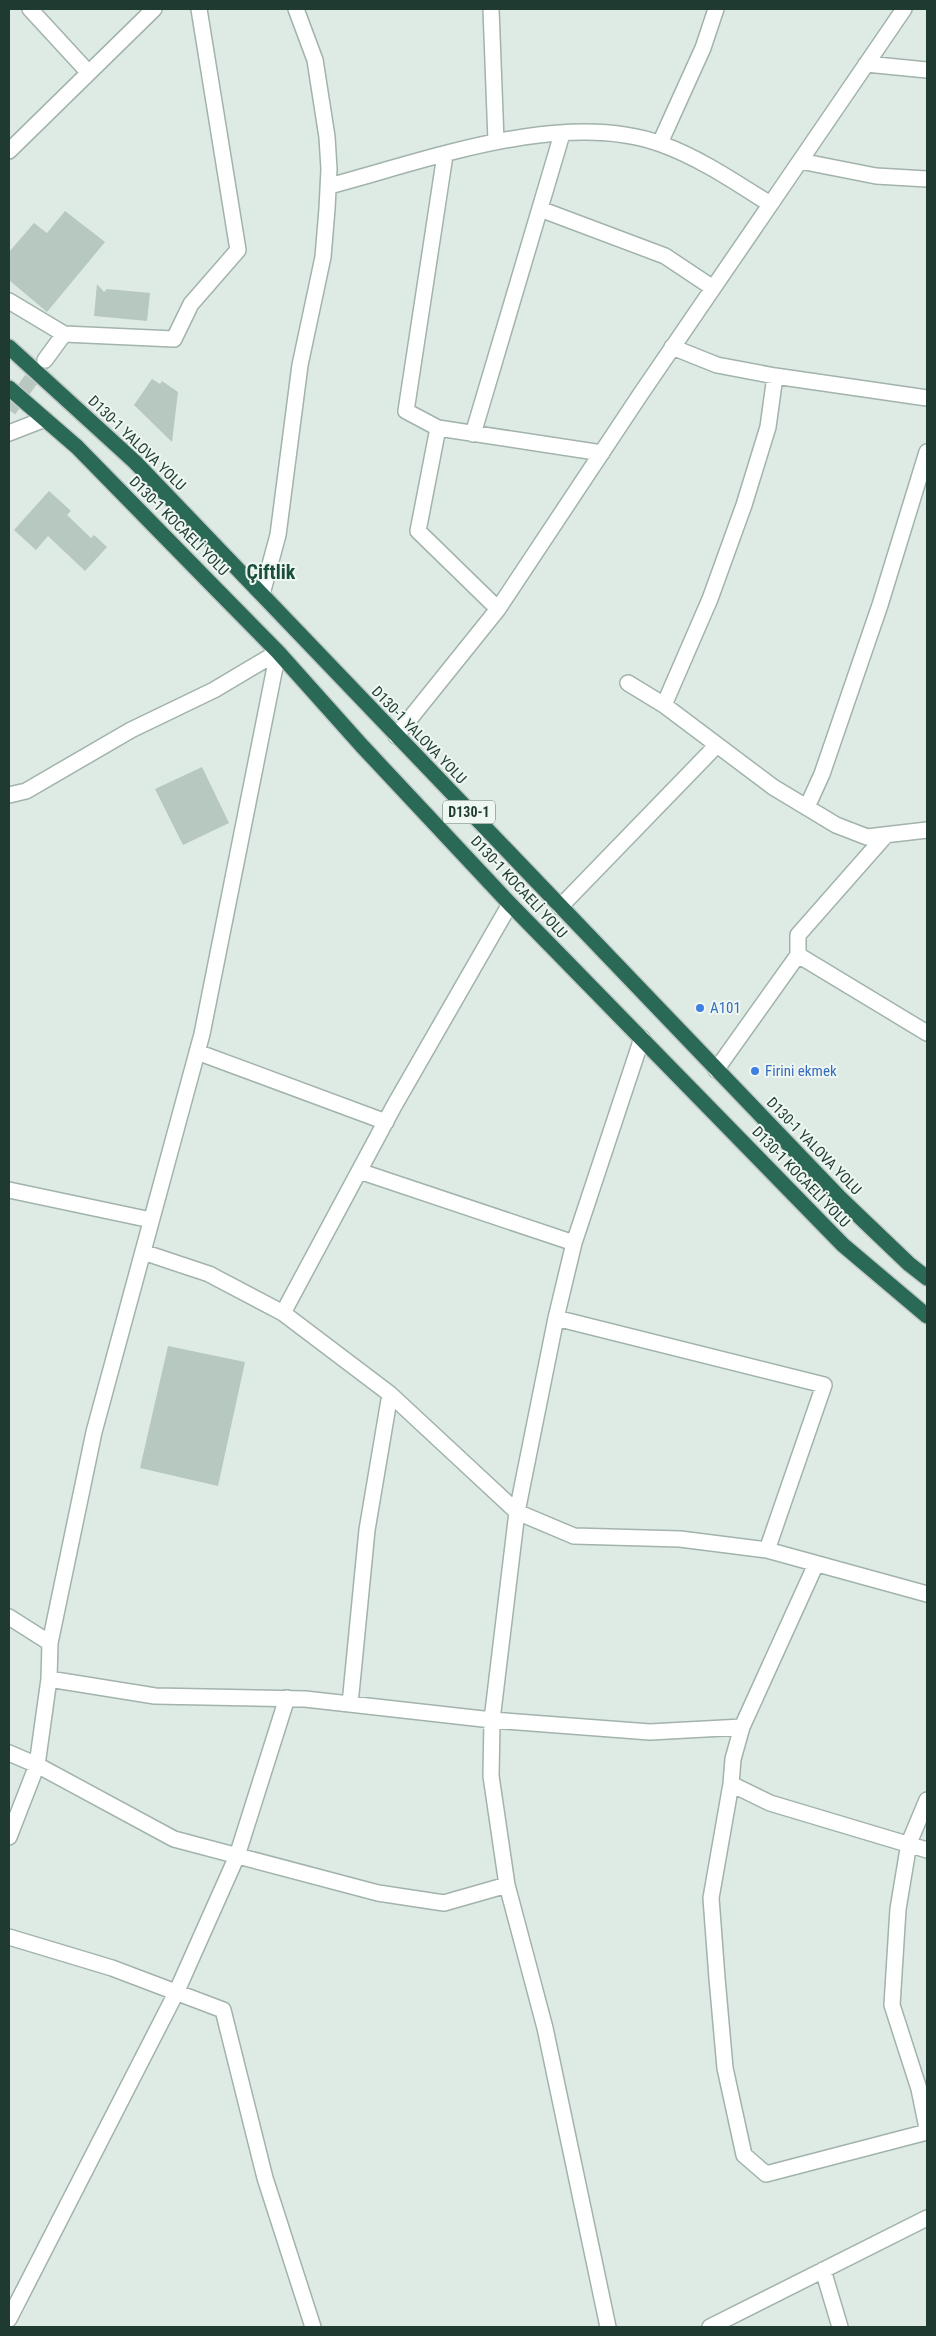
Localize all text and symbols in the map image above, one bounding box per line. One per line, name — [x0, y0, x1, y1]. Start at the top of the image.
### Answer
street label: D130-1 YALOVA YOLU — [85, 392, 189, 494]
street label: D130-1 KOCAELİ YOLU — [126, 473, 232, 579]
district label: Çiftlik — [247, 560, 296, 584]
street label: D130-1 YALOVA YOLU — [368, 683, 470, 787]
road number: D130-1 — [443, 800, 495, 824]
street label: D130-1 KOCAELİ YOLU — [467, 832, 571, 942]
place label: A101 — [710, 999, 741, 1017]
marker: A101 — [694, 1002, 706, 1014]
place label: Firini ekmek — [765, 1062, 837, 1080]
marker: Firini ekmek — [749, 1065, 761, 1077]
street label: D130-1 YALOVA YOLU — [763, 1094, 865, 1198]
street label: D130-1 KOCAELİ YOLU — [748, 1123, 854, 1231]

